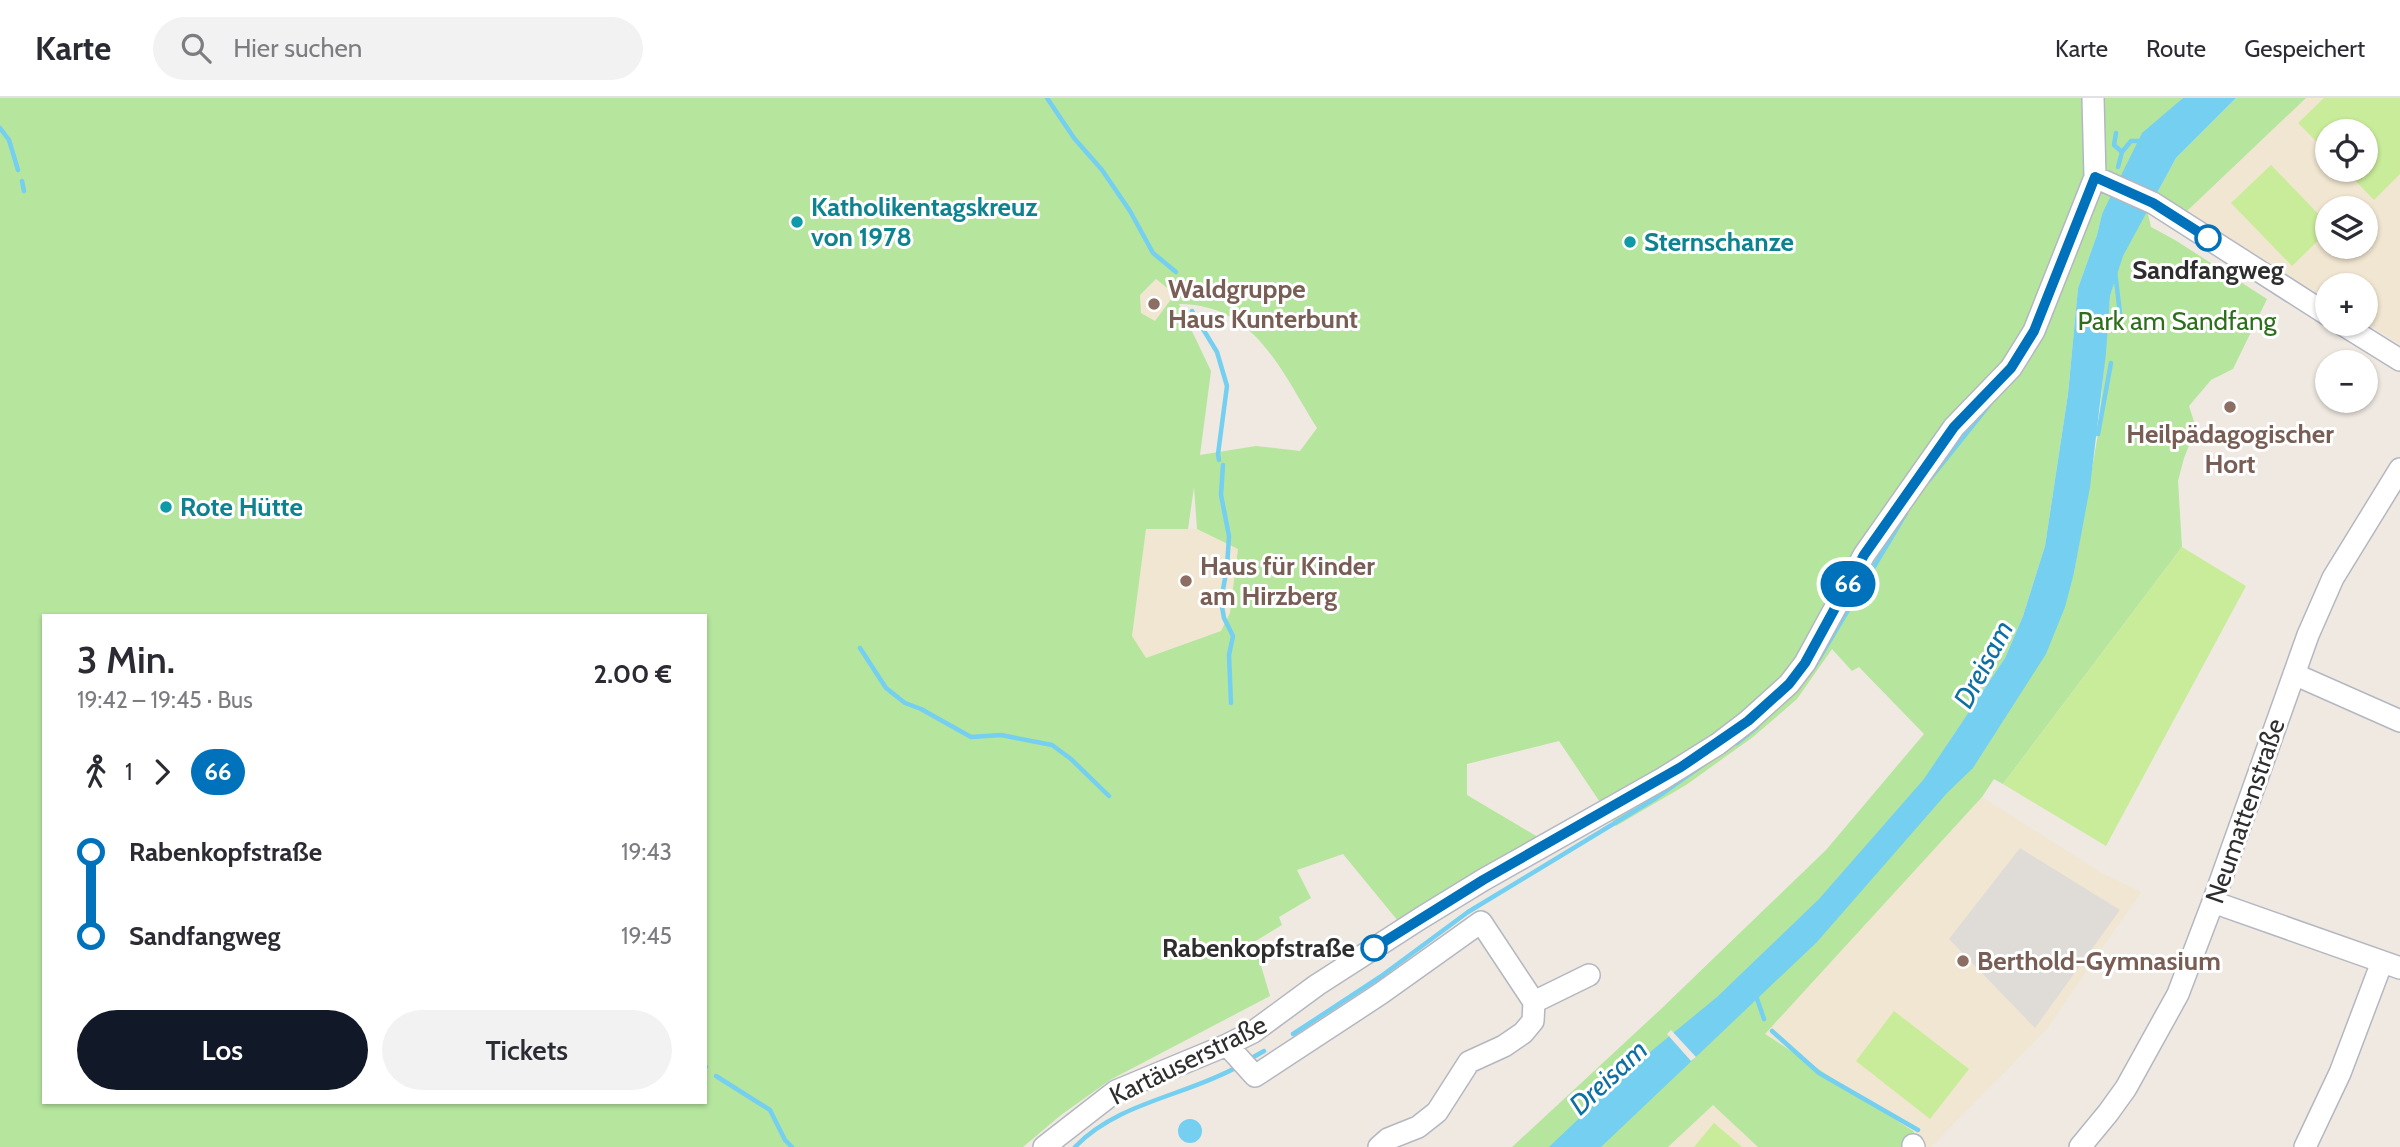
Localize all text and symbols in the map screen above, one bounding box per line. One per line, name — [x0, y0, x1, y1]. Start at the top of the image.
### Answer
search box — [153, 17, 643, 80]
text: Karte — [35, 28, 111, 68]
icon: search — [177, 29, 215, 67]
text: Hier suchen — [233, 32, 362, 64]
text: Karte — [2055, 34, 2108, 63]
text: Route — [2146, 34, 2206, 63]
text: Gespeichert — [2244, 34, 2365, 63]
map controls — [2315, 119, 2378, 413]
button: locate — [2315, 119, 2378, 182]
place label: Katholikentagskreuz von 1978 — [811, 191, 1038, 253]
button: layers — [2315, 196, 2378, 259]
marker: Katholikentagskreuz von 1978 — [789, 214, 805, 230]
marker: Sandfangweg — [2195, 225, 2221, 251]
place label: Sternschanze — [1644, 226, 1794, 258]
marker: Sternschanze — [1622, 234, 1638, 250]
place label: Sandfangweg — [2132, 254, 2284, 286]
place label: Waldgruppe Haus Kunterbunt — [1168, 273, 1358, 335]
button: + — [2315, 273, 2378, 336]
marker: Waldgruppe Haus Kunterbunt — [1146, 296, 1162, 312]
park label: Park am Sandfang — [2078, 305, 2277, 337]
button: − — [2315, 350, 2378, 413]
marker: Heilpädagogischer Hort — [2222, 399, 2238, 415]
place label: Heilpädagogischer Hort — [2126, 418, 2334, 480]
place label: Rote Hütte — [180, 491, 303, 523]
marker: Rote Hütte — [158, 499, 174, 515]
place label: Haus für Kinder am Hirzberg — [1200, 550, 1375, 612]
line badge: 66 — [1816, 561, 1880, 607]
text: 66 — [1835, 569, 1861, 598]
marker: Haus für Kinder am Hirzberg — [1178, 573, 1194, 589]
water label: Dreisam — [1946, 614, 2020, 714]
text: 3 Min. — [77, 636, 175, 683]
text: 2.00 € — [593, 658, 672, 690]
text: 19:42 – 19:45 · Bus — [77, 686, 253, 714]
street label: Neumattenstraße — [2198, 714, 2292, 908]
icon: walk — [77, 753, 115, 791]
icon: forward — [143, 753, 181, 791]
text: 66 — [205, 757, 231, 786]
text: 1 — [125, 758, 133, 786]
text: Rabenkopfstraße — [129, 836, 322, 868]
text: 19:43 — [621, 838, 672, 866]
text: Sandfangweg — [129, 920, 280, 952]
text: 19:45 — [621, 922, 672, 950]
place label: Rabenkopfstraße — [1162, 932, 1355, 964]
marker: Rabenkopfstraße — [1361, 935, 1387, 961]
place label: Berthold-Gymnasium — [1977, 945, 2221, 977]
marker: Berthold-Gymnasium — [1955, 953, 1971, 969]
street label: Kartäuserstraße — [1104, 1008, 1272, 1112]
button: Los — [77, 1010, 368, 1090]
button: Tickets — [382, 1010, 672, 1090]
water label: Dreisam — [1562, 1032, 1654, 1122]

